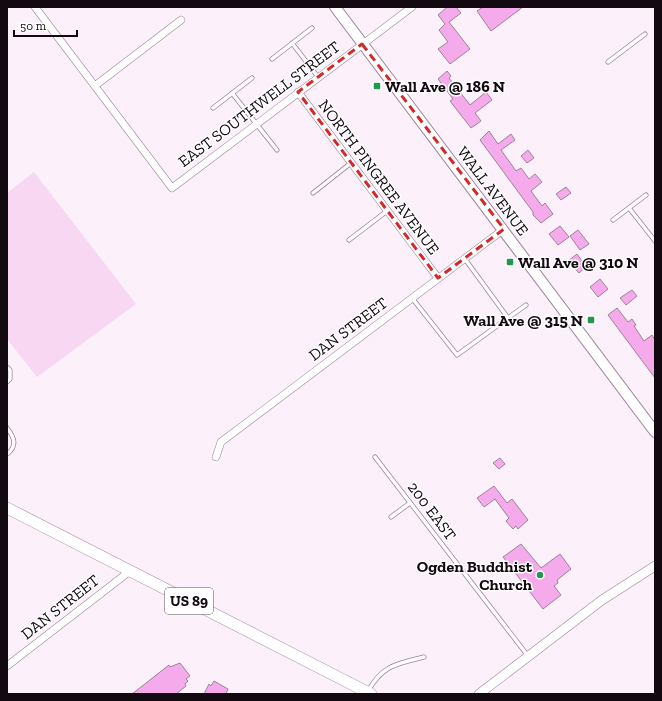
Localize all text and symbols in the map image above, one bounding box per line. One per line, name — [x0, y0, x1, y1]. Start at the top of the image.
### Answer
scale bar — [14, 12, 77, 38]
text: 50 m — [20, 19, 47, 33]
street label: EAST SOUTHWELL STREET — [175, 37, 344, 171]
place label: Wall Ave @ 186 N — [385, 77, 505, 96]
marker: Wall Ave @ 186 N — [372, 81, 382, 91]
street label: NORTH PINGREE AVENUE — [315, 96, 443, 258]
street label: WALL AVENUE — [453, 143, 533, 239]
place label: Wall Ave @ 310 N — [518, 253, 638, 272]
marker: Wall Ave @ 310 N — [505, 257, 515, 267]
street label: DAN STREET — [305, 293, 391, 365]
place label: Wall Ave @ 315 N — [463, 311, 583, 330]
marker: Wall Ave @ 315 N — [586, 315, 596, 325]
street label: 200 EAST — [404, 478, 460, 544]
place label: Ogden Buddhist Church — [417, 557, 533, 594]
marker: Ogden Buddhist Church — [535, 570, 545, 580]
street label: DAN STREET — [17, 571, 103, 643]
road number: US 89 — [165, 588, 213, 614]

